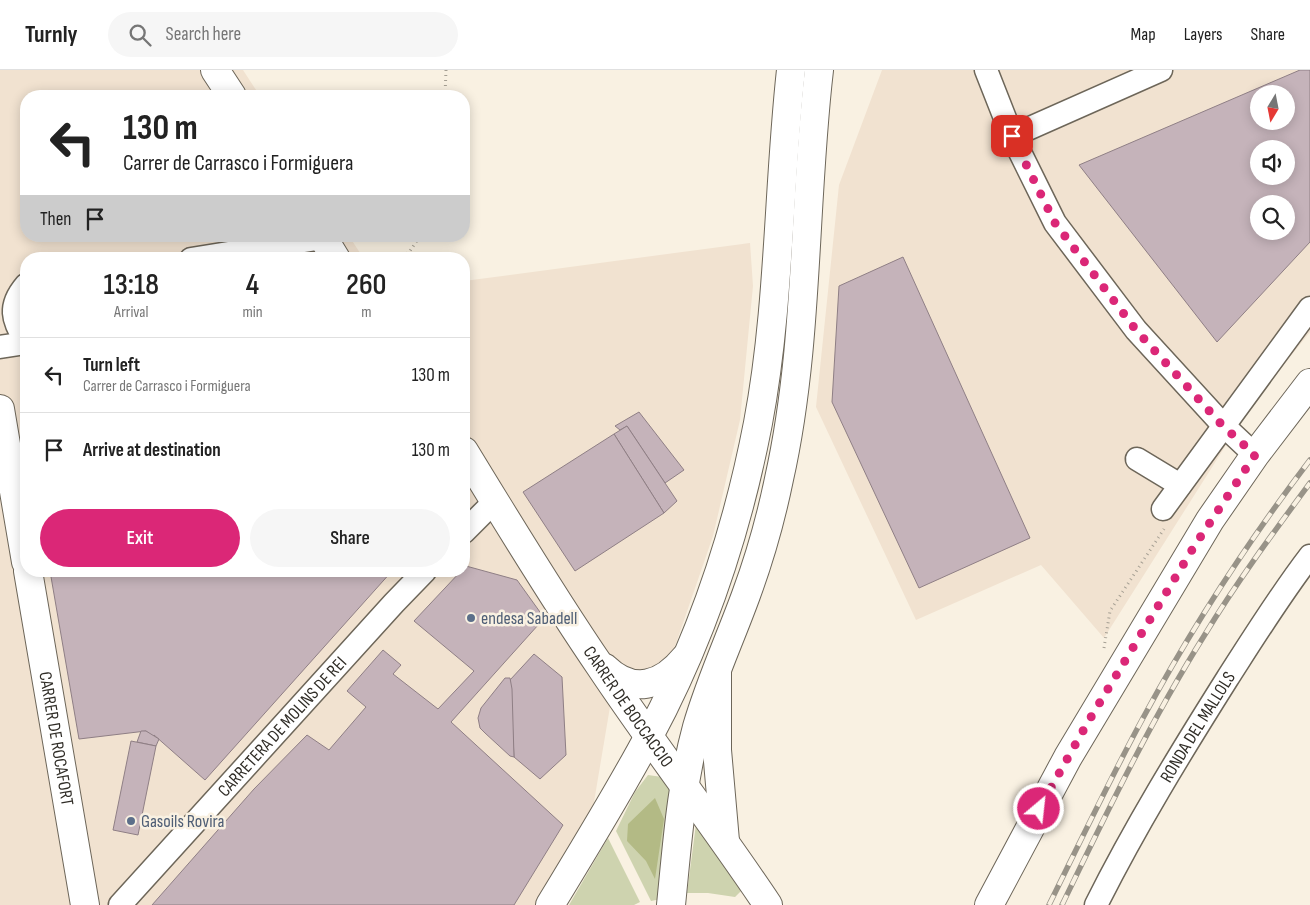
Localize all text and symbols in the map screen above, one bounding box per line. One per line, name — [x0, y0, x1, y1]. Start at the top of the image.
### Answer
search box — [108, 12, 458, 57]
text: Turnly — [25, 20, 78, 49]
icon: search — [126, 21, 154, 49]
text: Search here — [166, 23, 241, 46]
text: Map — [1131, 24, 1156, 45]
text: Layers — [1184, 24, 1223, 45]
text: Share — [1251, 24, 1285, 45]
north arrow — [1250, 85, 1295, 130]
map controls — [1250, 85, 1295, 240]
text: 130 m — [123, 107, 198, 150]
icon: left — [40, 110, 105, 175]
pin — [991, 115, 1033, 157]
icon: arrive — [998, 122, 1026, 150]
button: sound — [1250, 140, 1295, 185]
text: Carrer de Carrasco i Formiguera — [123, 150, 354, 177]
button: search — [1250, 195, 1295, 240]
icon: arrive — [81, 205, 109, 233]
text: Then — [40, 208, 71, 231]
text: 13:18 — [103, 267, 159, 303]
text: 4 — [246, 267, 259, 303]
text: 260 — [346, 267, 387, 303]
text: Arrival — [114, 303, 148, 322]
text: min — [243, 303, 263, 322]
text: m — [361, 303, 371, 322]
text: Turn left — [83, 354, 140, 377]
icon: left — [40, 361, 68, 389]
text: 130 m — [412, 364, 450, 387]
text: Carrer de Carrasco i Formiguera — [83, 377, 251, 396]
icon: arrive — [40, 436, 68, 464]
text: Arrive at destination — [83, 439, 221, 462]
text: 130 m — [412, 439, 450, 462]
button: Exit — [40, 509, 240, 567]
button: Share — [250, 509, 450, 567]
place label: endesa Sabadell — [481, 608, 577, 629]
marker: endesa Sabadell — [465, 612, 477, 624]
street label: CARRER DE BOCCACCIO — [579, 642, 677, 771]
street label: CARRETERA DE MOLINS DE REI — [214, 653, 351, 801]
street label: RONDA DEL MALLOLS — [1156, 668, 1240, 786]
street label: CARRER DE ROCAFORT — [34, 670, 78, 807]
position arrow — [1012, 782, 1064, 834]
place label: Gasoils Rovira — [141, 811, 224, 832]
marker: Gasoils Rovira — [125, 815, 137, 827]

